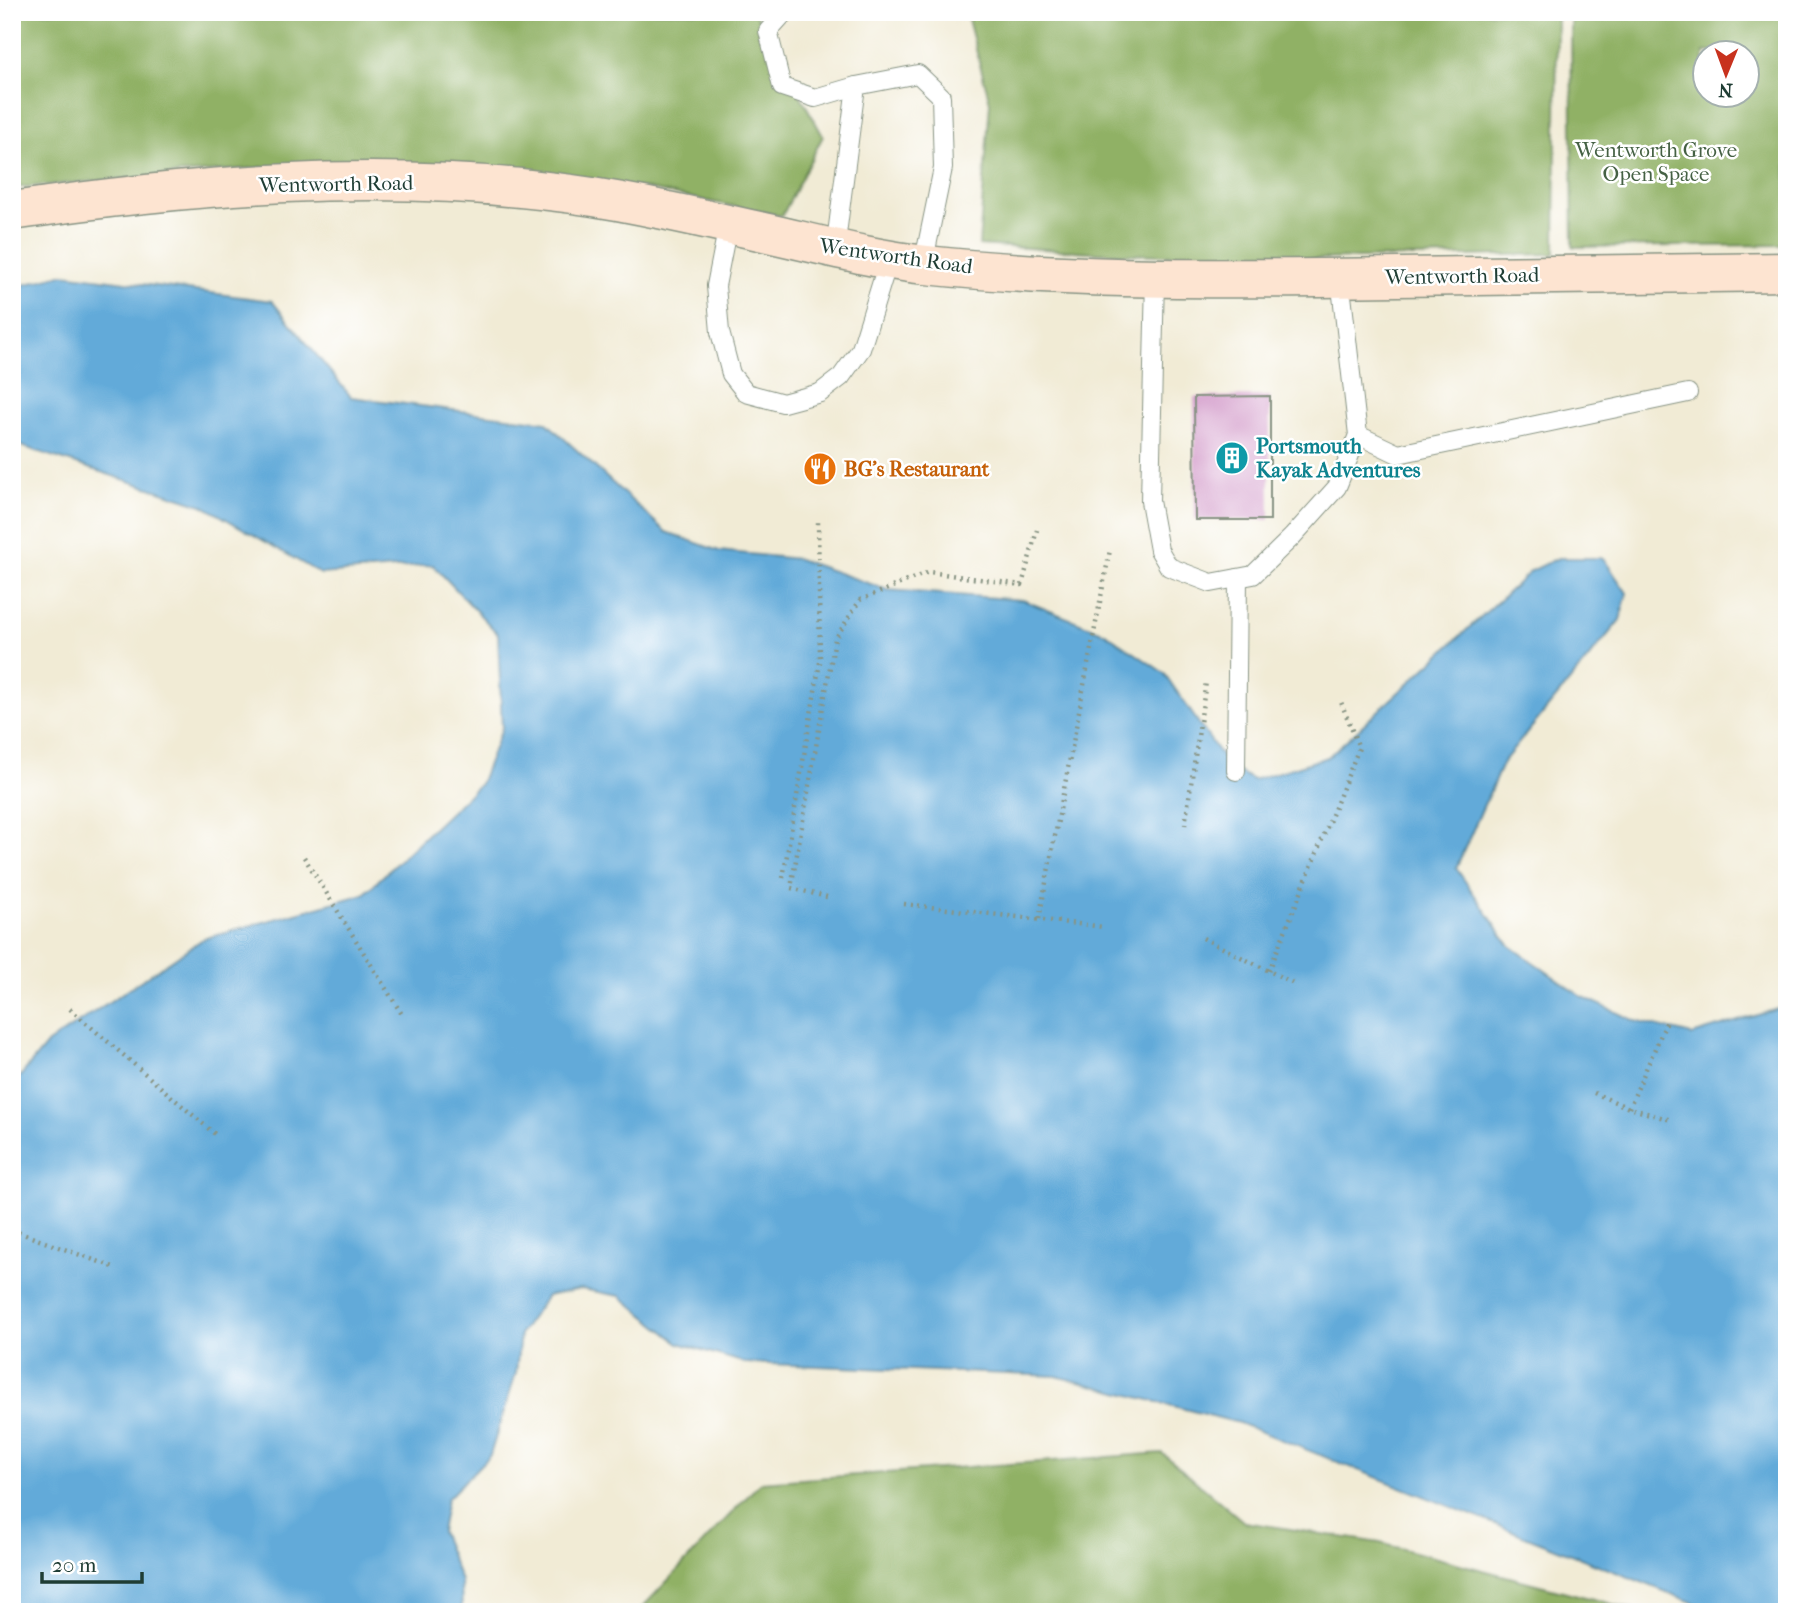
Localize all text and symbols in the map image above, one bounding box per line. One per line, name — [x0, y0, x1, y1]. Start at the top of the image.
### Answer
north arrow — [1690, 38, 1760, 108]
text: N — [1718, 79, 1733, 101]
park label: Wentworth Grove Open Space — [1574, 138, 1737, 186]
street label: Wentworth Road — [258, 171, 414, 197]
street label: Wentworth Road — [817, 233, 975, 279]
street label: Wentworth Road — [1384, 263, 1540, 289]
place label: Portsmouth Kayak Adventures — [1256, 434, 1421, 482]
building icon: Portsmouth Kayak Adventures — [1213, 439, 1251, 477]
restaurant icon: BG's Restaurant — [801, 450, 839, 488]
place label: BG's Restaurant — [844, 457, 990, 481]
scale bar — [42, 1540, 142, 1584]
text: 20 m — [52, 1553, 97, 1577]

